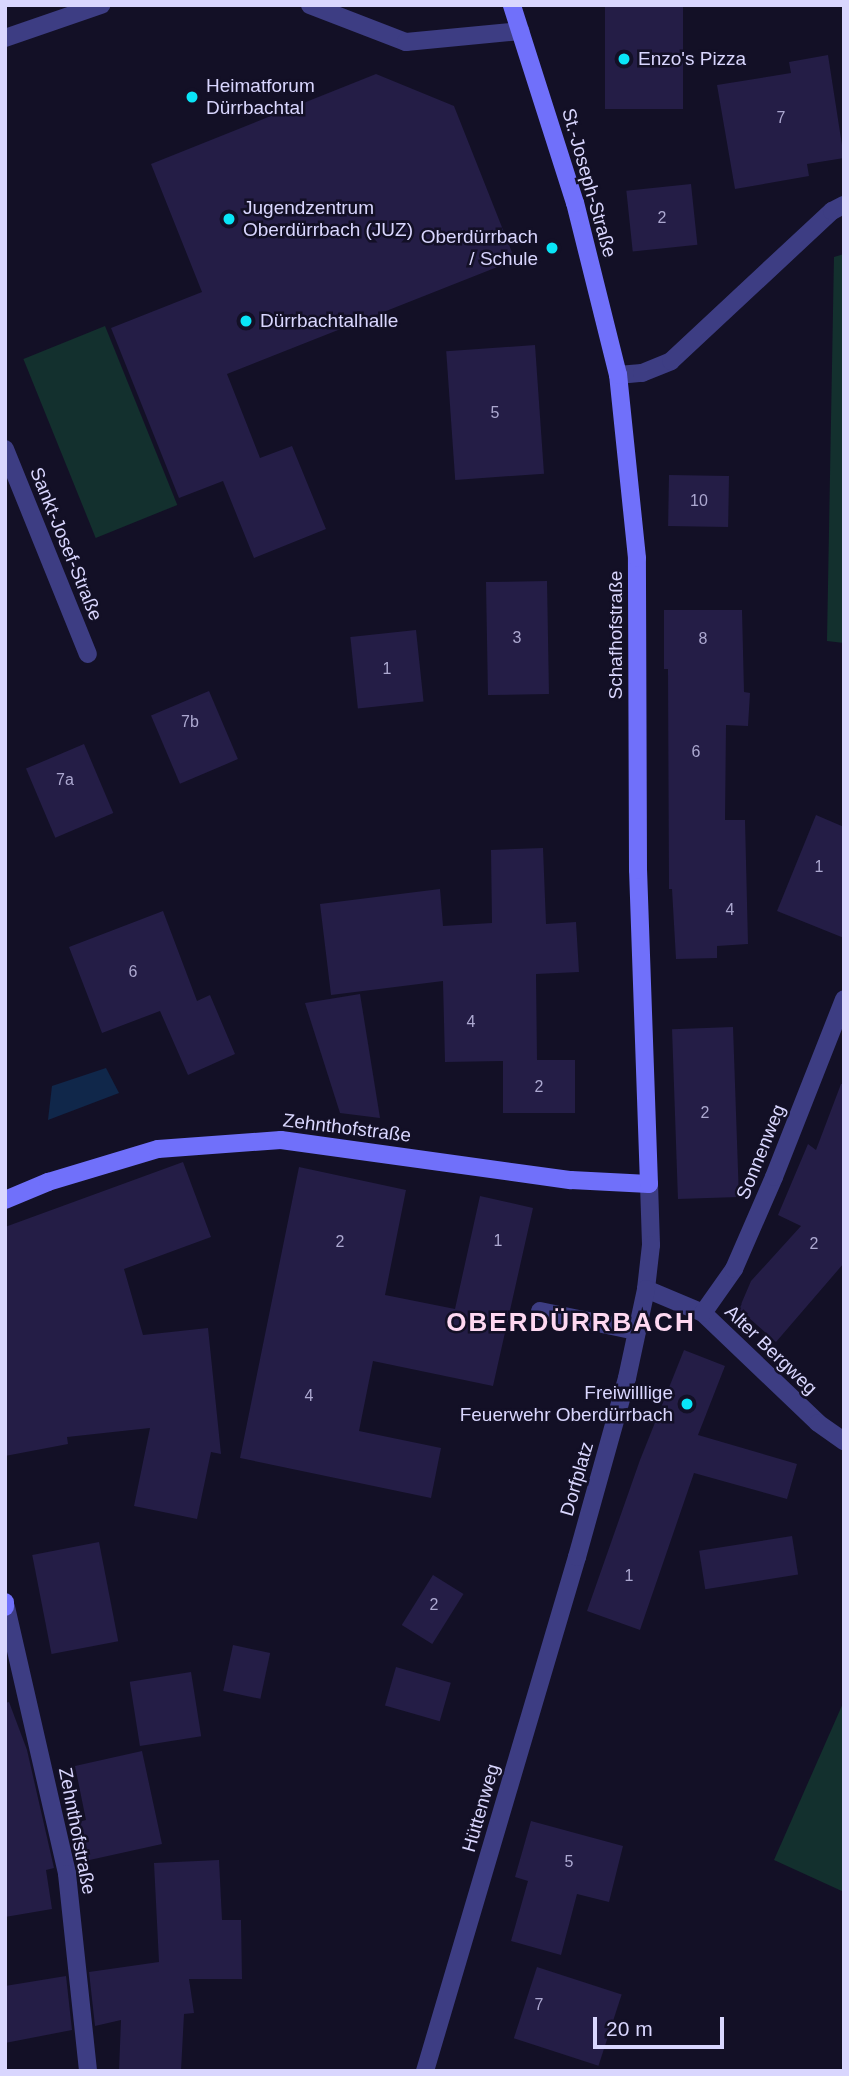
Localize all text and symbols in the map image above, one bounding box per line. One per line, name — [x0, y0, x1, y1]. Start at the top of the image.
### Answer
place label: Enzo's Pizza — [638, 48, 746, 70]
marker: Enzo's Pizza — [616, 51, 632, 67]
place label: Heimatforum Dürrbachtal — [206, 75, 315, 119]
marker: Heimatforum Dürrbachtal — [184, 89, 200, 105]
street label: St.-Joseph-Straße — [557, 106, 621, 260]
house number: 7 — [777, 108, 785, 128]
place label: Jugendzentrum Oberdürrbach (JUZ) — [243, 197, 413, 241]
house number: 2 — [658, 208, 666, 228]
marker: Jugendzentrum Oberdürrbach (JUZ) — [221, 211, 237, 227]
place label: Oberdürrbach / Schule — [421, 226, 538, 270]
marker: Oberdürrbach / Schule — [544, 240, 560, 256]
place label: Dürrbachtalhalle — [260, 310, 398, 332]
marker: Dürrbachtalhalle — [238, 313, 254, 329]
house number: 5 — [491, 403, 499, 423]
street label: Sankt-Josef-Straße — [25, 464, 107, 624]
house number: 10 — [690, 491, 708, 511]
street label: Schafhofstraße — [605, 571, 627, 699]
house number: 3 — [513, 628, 521, 648]
house number: 8 — [699, 629, 707, 649]
house number: 1 — [383, 659, 391, 679]
house number: 7b — [181, 712, 199, 732]
house number: 6 — [692, 742, 700, 762]
house number: 7a — [56, 770, 74, 790]
house number: 1 — [815, 857, 823, 877]
house number: 4 — [726, 900, 734, 920]
house number: 6 — [129, 962, 137, 982]
house number: 4 — [467, 1012, 475, 1032]
house number: 2 — [535, 1077, 543, 1097]
street label: Sonnenweg — [732, 1101, 790, 1203]
house number: 2 — [701, 1103, 709, 1123]
street label: Zehnthofstraße — [282, 1109, 412, 1147]
house number: 1 — [494, 1231, 502, 1251]
house number: 2 — [336, 1232, 344, 1252]
house number: 2 — [810, 1234, 818, 1254]
street label: Alter Bergweg — [720, 1300, 822, 1400]
district label: OBERDÜRRBACH — [448, 1307, 694, 1339]
place label: Freiwilllige Feuerwehr Oberdürrbach — [460, 1382, 673, 1426]
house number: 4 — [305, 1386, 313, 1406]
marker: Freiwilllige Feuerwehr Oberdürrbach — [679, 1396, 695, 1412]
street label: Dorfplatz — [556, 1439, 598, 1519]
house number: 1 — [625, 1566, 633, 1586]
house number: 2 — [430, 1595, 438, 1615]
street label: Hüttenweg — [458, 1761, 504, 1855]
street label: Zehnthofstraße — [54, 1766, 100, 1896]
house number: 5 — [565, 1852, 573, 1872]
house number: 7 — [535, 1995, 543, 2015]
scale bar — [597, 2002, 728, 2046]
text: 20 m — [606, 2017, 653, 2040]

